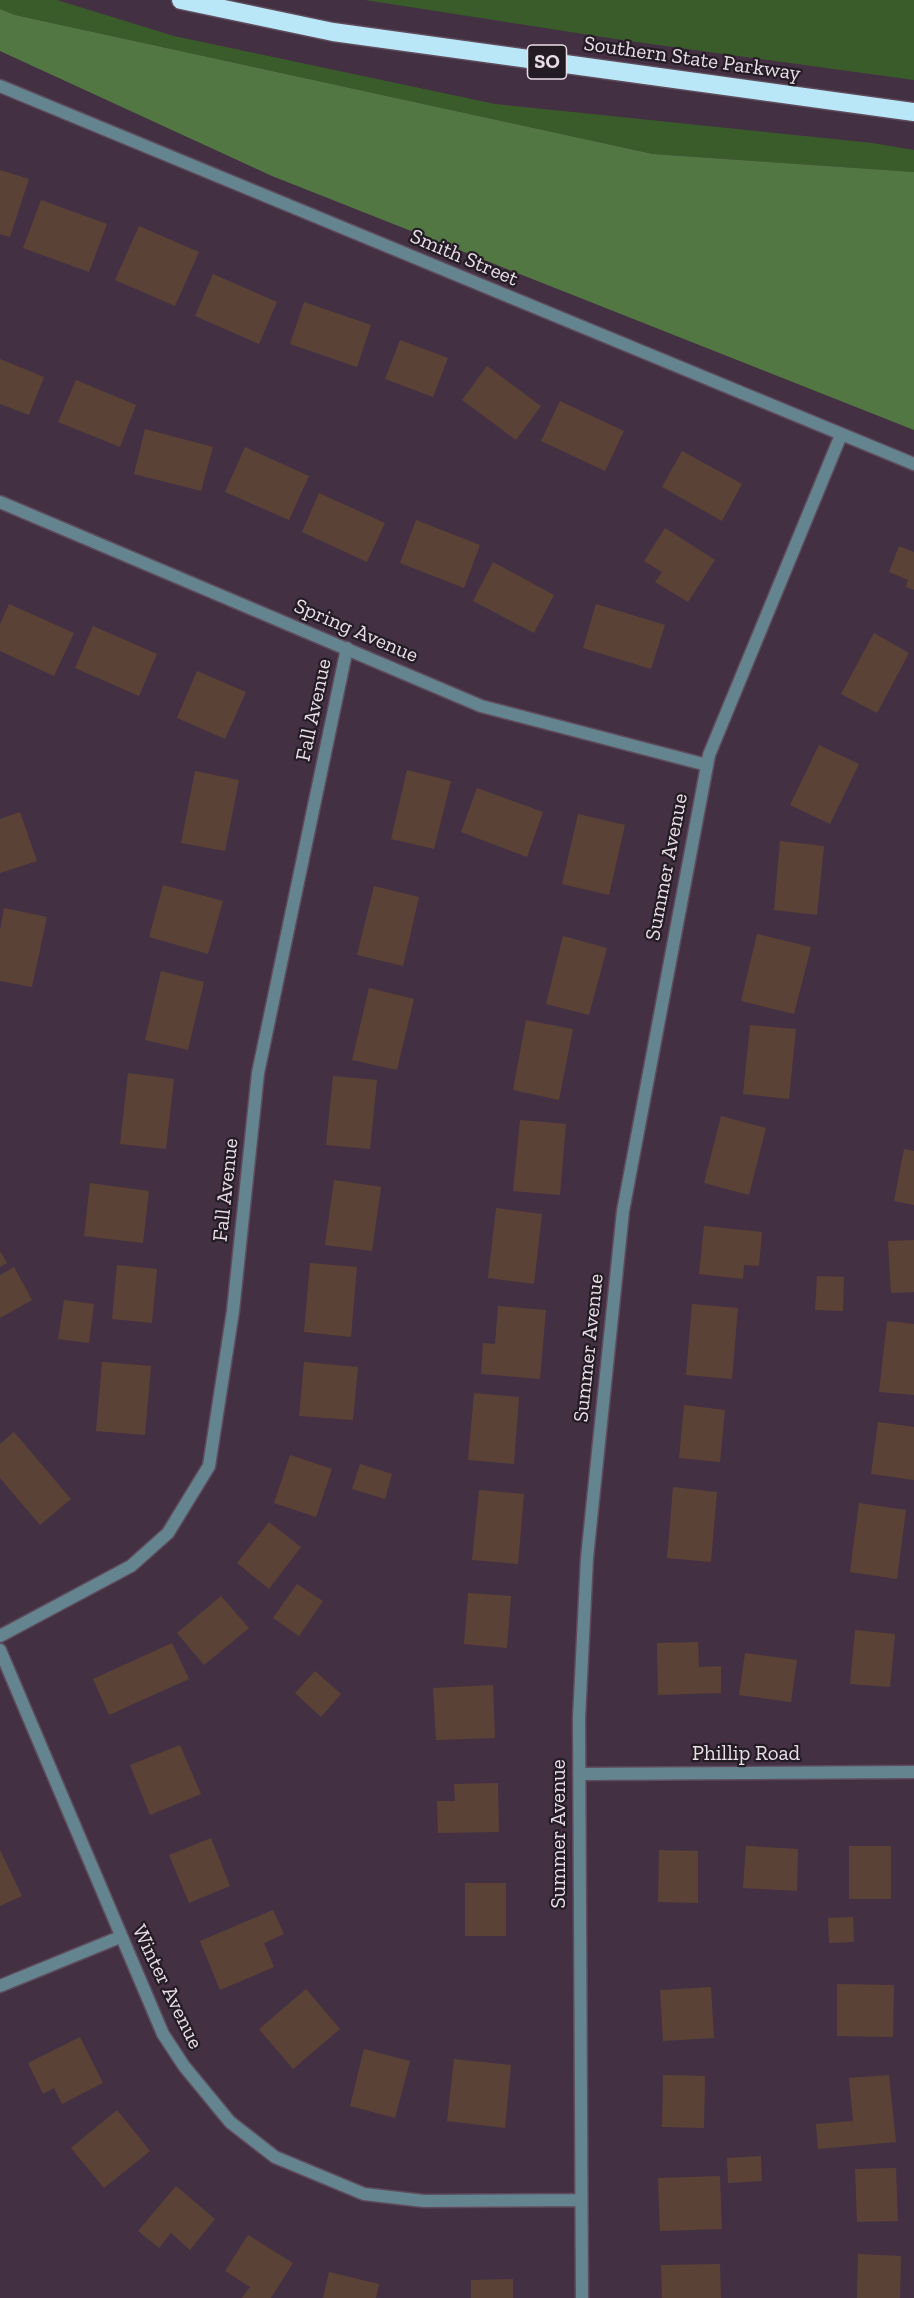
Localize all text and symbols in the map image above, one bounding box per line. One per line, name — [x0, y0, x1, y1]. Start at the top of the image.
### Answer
street label: Southern State Parkway — [582, 31, 802, 87]
road number: SO — [528, 45, 566, 79]
street label: Smith Street — [406, 224, 522, 292]
street label: Spring Avenue — [290, 594, 422, 668]
street label: Fall Avenue — [291, 656, 337, 764]
street label: Summer Avenue — [640, 791, 694, 943]
street label: Fall Avenue — [208, 1137, 244, 1243]
street label: Summer Avenue — [569, 1272, 609, 1424]
street label: Phillip Road — [692, 1741, 800, 1767]
street label: Summer Avenue — [546, 1759, 572, 1909]
street label: Winter Avenue — [126, 1921, 208, 2053]

